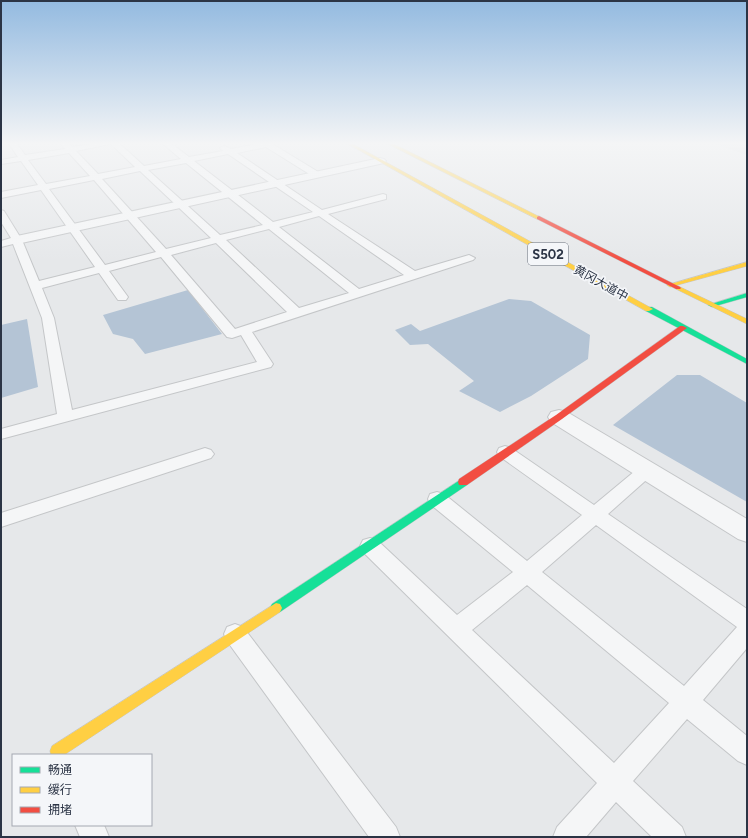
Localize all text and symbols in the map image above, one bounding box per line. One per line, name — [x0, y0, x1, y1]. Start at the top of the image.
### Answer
road number: S502 — [528, 243, 568, 265]
street label: 黄冈大道中 — [571, 262, 631, 304]
legend — [12, 754, 152, 826]
text: 畅通 — [48, 763, 72, 777]
text: 缓行 — [48, 783, 72, 797]
text: 拥堵 — [48, 803, 72, 817]

